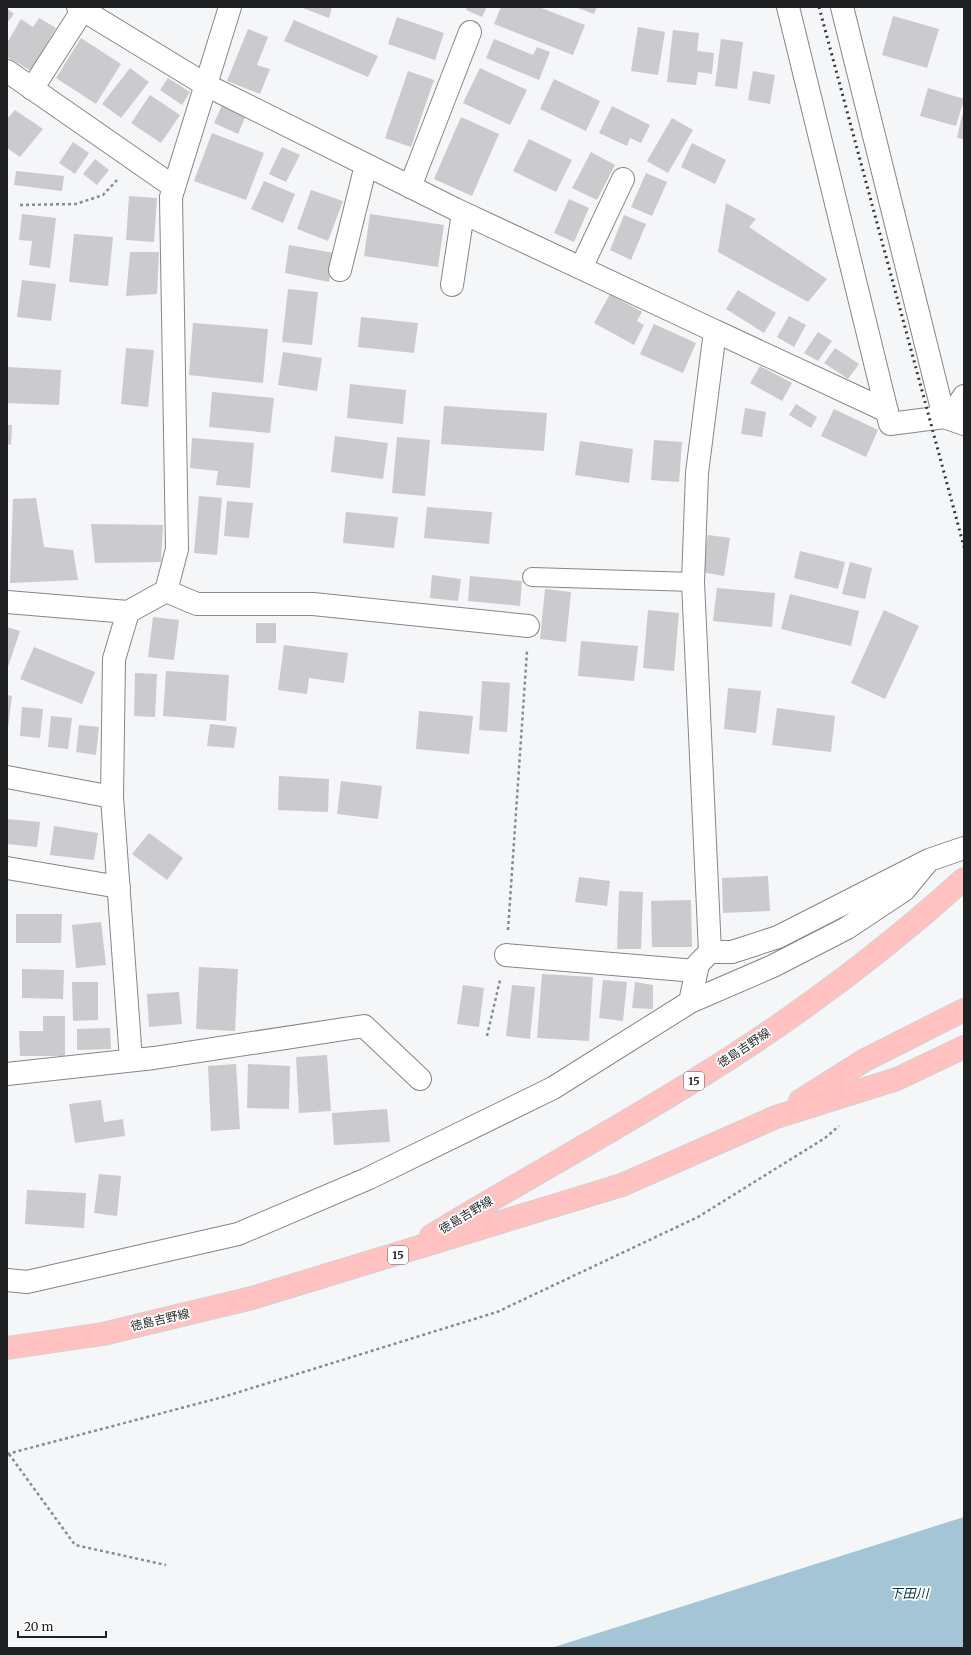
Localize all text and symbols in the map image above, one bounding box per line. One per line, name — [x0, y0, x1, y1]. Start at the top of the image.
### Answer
street label: 徳島吉野線 — [715, 1025, 773, 1071]
road number: 15 — [684, 1072, 704, 1090]
street label: 徳島吉野線 — [436, 1193, 495, 1236]
road number: 15 — [388, 1246, 408, 1264]
street label: 徳島吉野線 — [129, 1305, 191, 1334]
water label: 下田川 — [889, 1585, 930, 1602]
scale bar — [18, 1613, 106, 1639]
text: 20 m — [24, 1619, 53, 1634]

